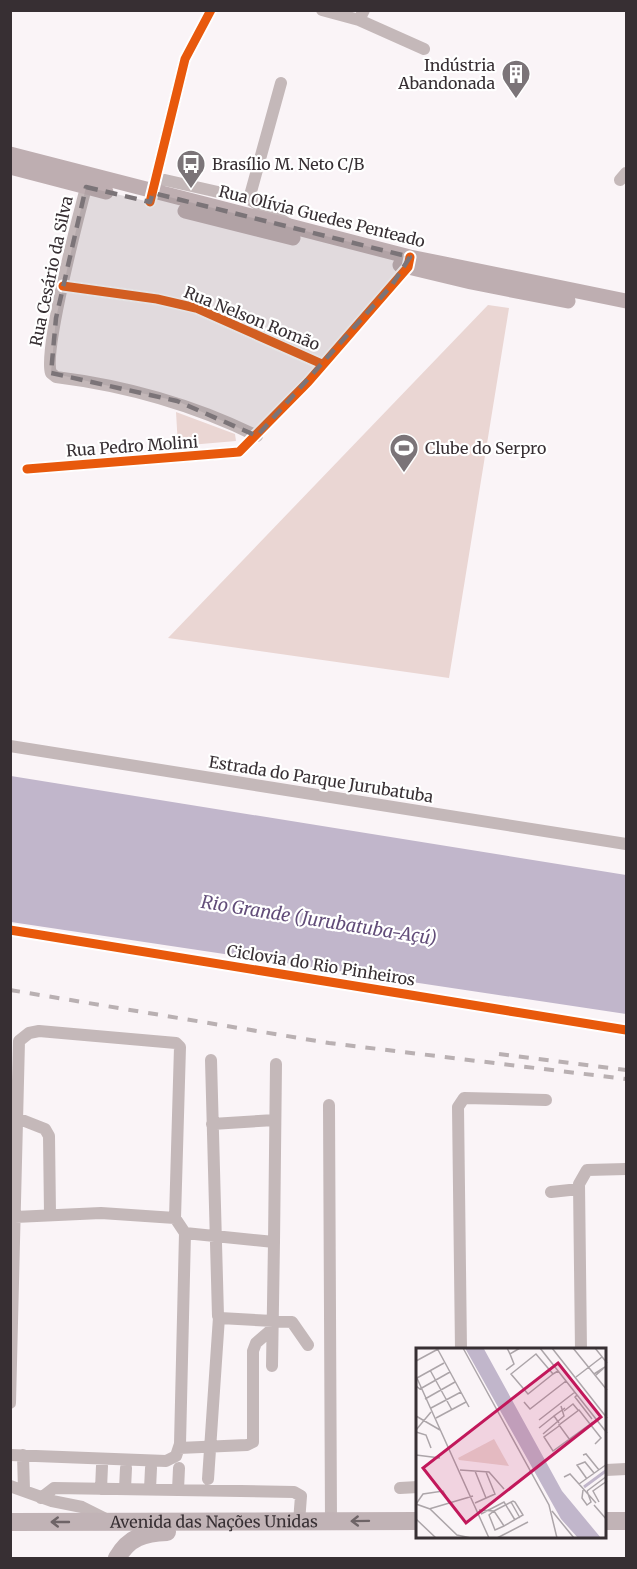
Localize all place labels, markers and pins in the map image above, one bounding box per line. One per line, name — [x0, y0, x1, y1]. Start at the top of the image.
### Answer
place label: Indústria Abandonada — [397, 55, 495, 93]
building icon: Indústria Abandonada — [500, 58, 532, 100]
bus stop icon: Brasílio M. Neto C/B — [175, 148, 207, 190]
place label: Brasílio M. Neto C/B — [212, 154, 364, 174]
sports icon: Clube do Serpro — [388, 432, 420, 474]
place label: Clube do Serpro — [425, 438, 546, 458]

